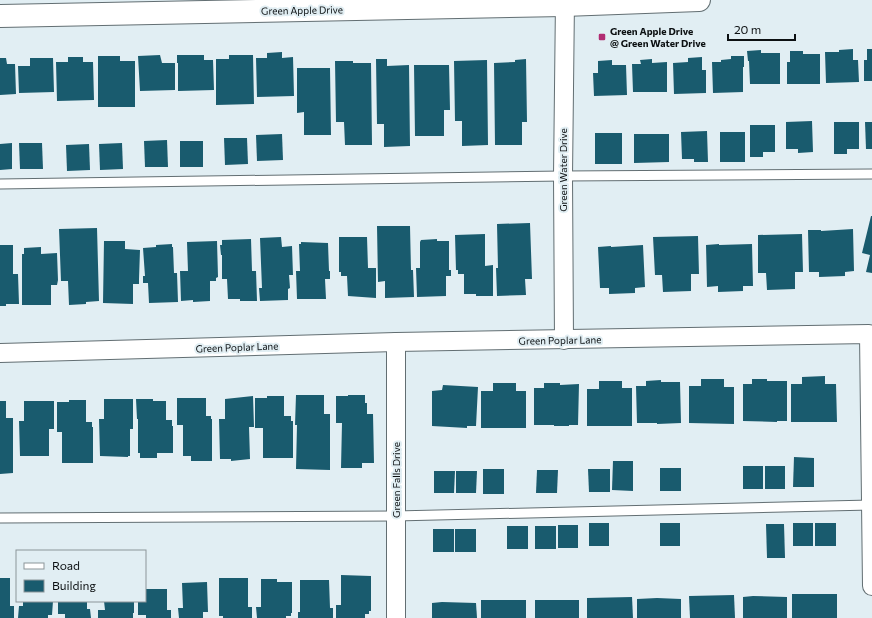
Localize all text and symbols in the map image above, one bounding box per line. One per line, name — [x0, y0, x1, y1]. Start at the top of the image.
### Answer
street label: Green Apple Drive — [261, 3, 343, 17]
scale bar — [728, 16, 795, 42]
text: 20 m — [734, 22, 761, 36]
place label: Green Apple Drive @ Green Water Drive — [610, 25, 706, 49]
marker: Green Apple Drive @ Green Water Drive — [597, 32, 607, 42]
street label: Green Water Drive — [557, 128, 569, 212]
street label: Green Poplar Lane — [518, 333, 602, 347]
street label: Green Poplar Lane — [195, 340, 279, 354]
street label: Green Falls Drive — [390, 442, 402, 518]
legend — [16, 550, 146, 602]
text: Road — [52, 558, 80, 572]
text: Building — [52, 578, 96, 592]

